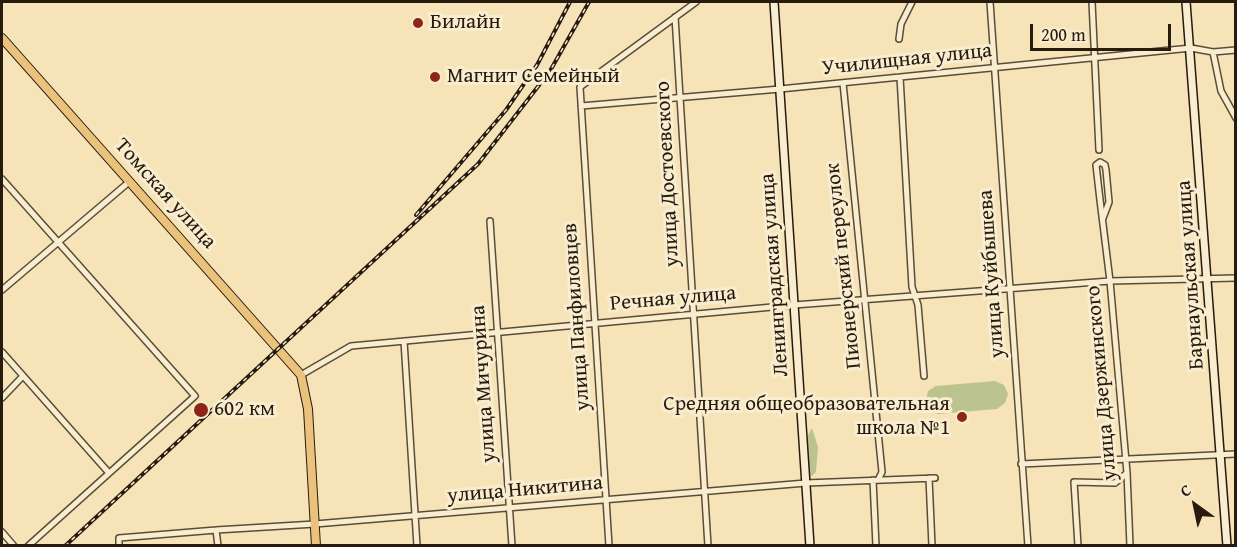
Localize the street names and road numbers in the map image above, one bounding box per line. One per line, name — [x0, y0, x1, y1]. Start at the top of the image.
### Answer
street label: Училищная улица — [821, 39, 993, 81]
street label: улица Достоевского — [651, 80, 685, 268]
street label: Томская улица — [109, 134, 221, 254]
street label: Пионерский переулок — [821, 162, 867, 370]
street label: Ленинградская улица — [755, 172, 795, 378]
street label: Барнаульская улица — [1172, 179, 1210, 371]
street label: улица Куйбышева — [974, 189, 1010, 359]
street label: улица Панфиловцев — [558, 222, 596, 412]
street label: Речная улица — [609, 281, 737, 317]
street label: улица Дзержинского — [1081, 284, 1123, 482]
street label: улица Мичурина — [466, 304, 502, 464]
street label: улица Никитина — [446, 471, 604, 509]

